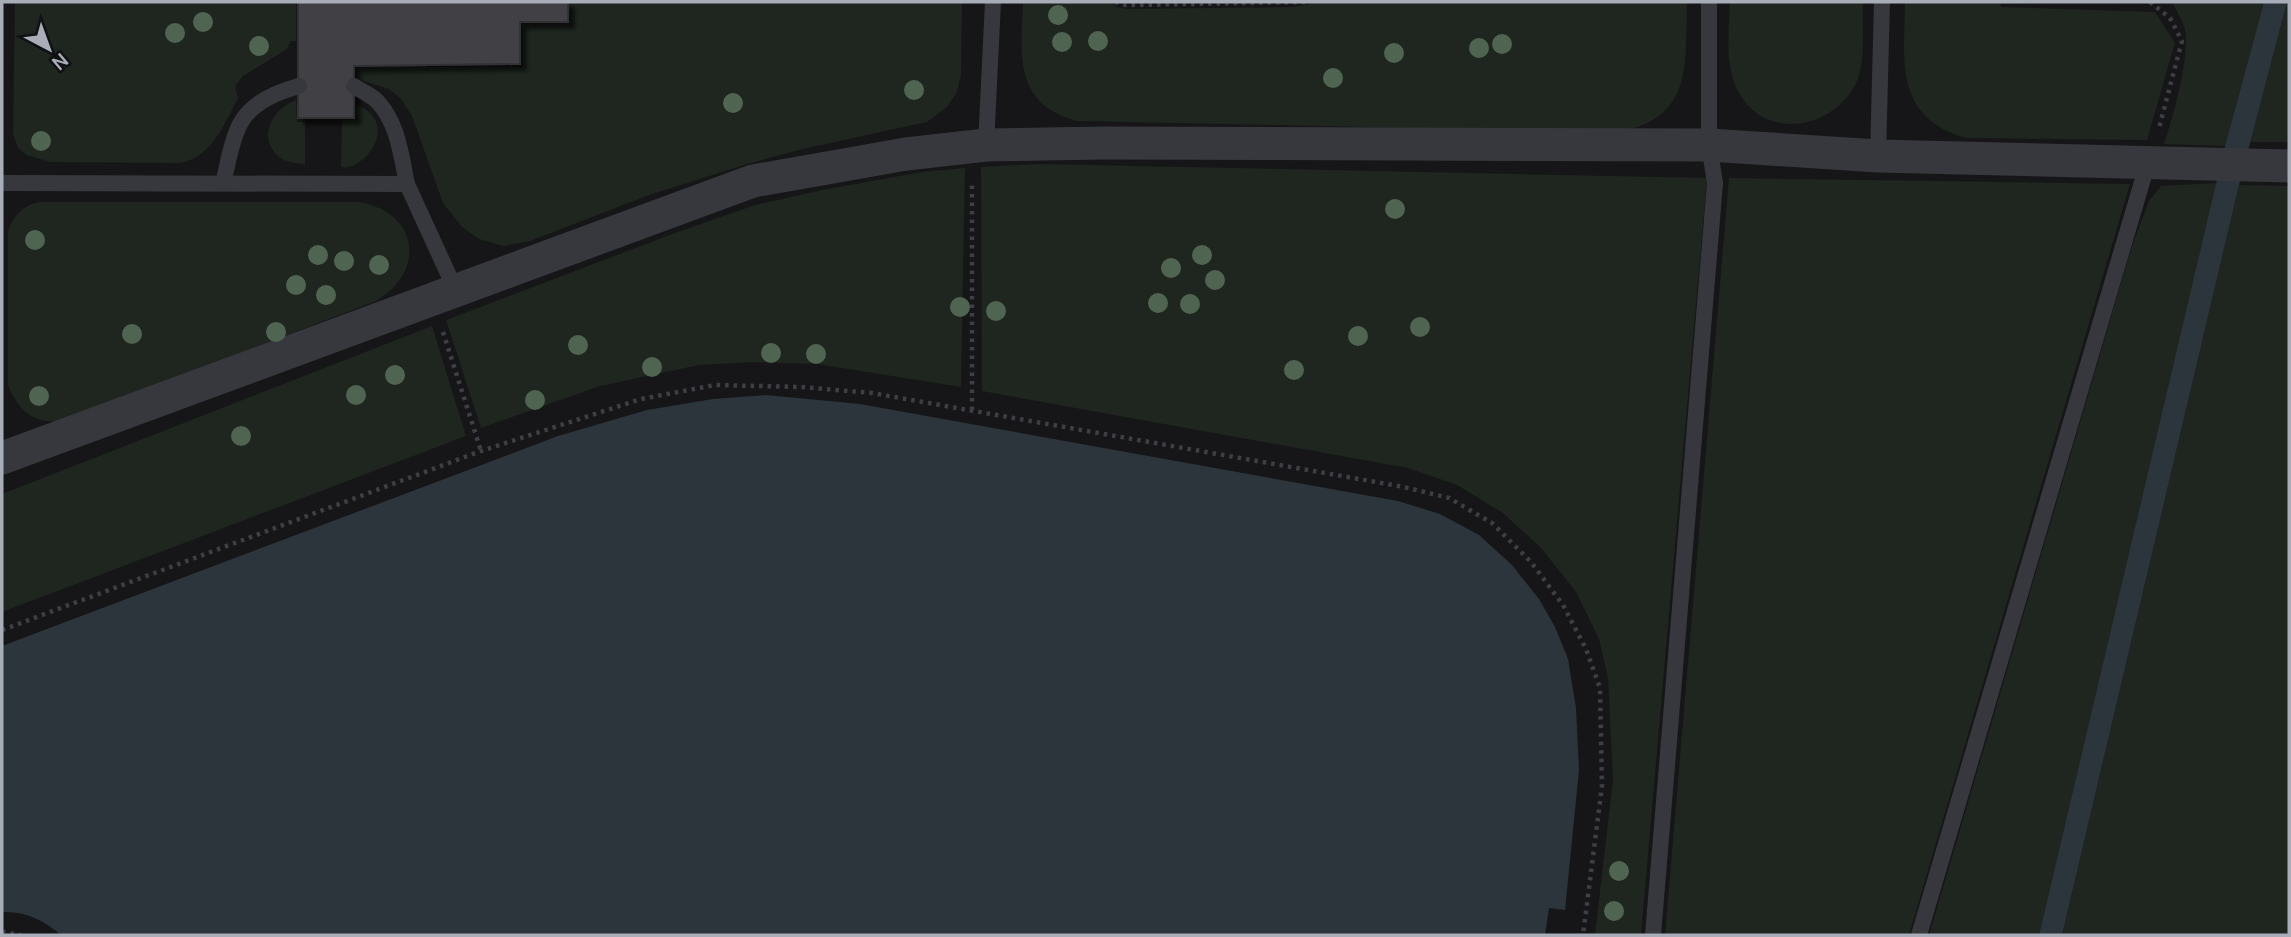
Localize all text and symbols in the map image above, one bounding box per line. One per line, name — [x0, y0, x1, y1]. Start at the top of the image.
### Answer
north arrow — [14, 14, 84, 84]
text: N — [46, 48, 74, 76]

